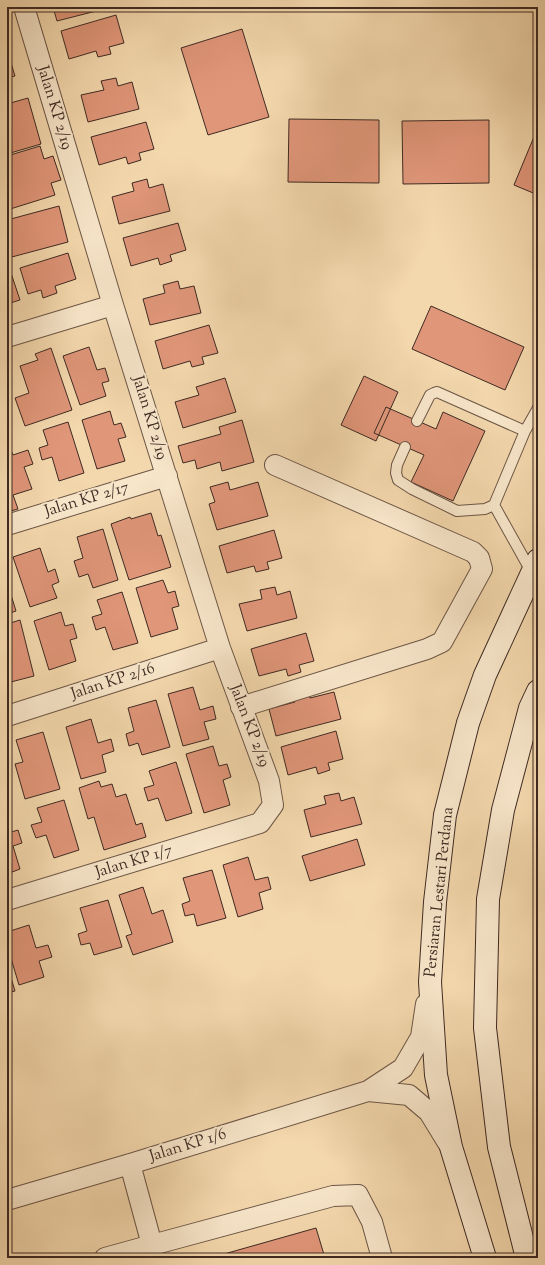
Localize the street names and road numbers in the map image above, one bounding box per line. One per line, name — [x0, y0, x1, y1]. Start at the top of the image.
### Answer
street label: Jalan KP 2/19 — [30, 62, 78, 153]
street label: Jalan KP 2/19 — [125, 372, 173, 463]
street label: Jalan KP 2/17 — [41, 476, 132, 524]
street label: Jalan KP 2/16 — [67, 658, 158, 707]
street label: Jalan KP 2/19 — [222, 680, 275, 771]
street label: Persiaran Lestari Perdana — [420, 805, 460, 978]
street label: Jalan KP 1/7 — [92, 839, 175, 885]
street label: Jalan KP 1/6 — [146, 1123, 230, 1169]

